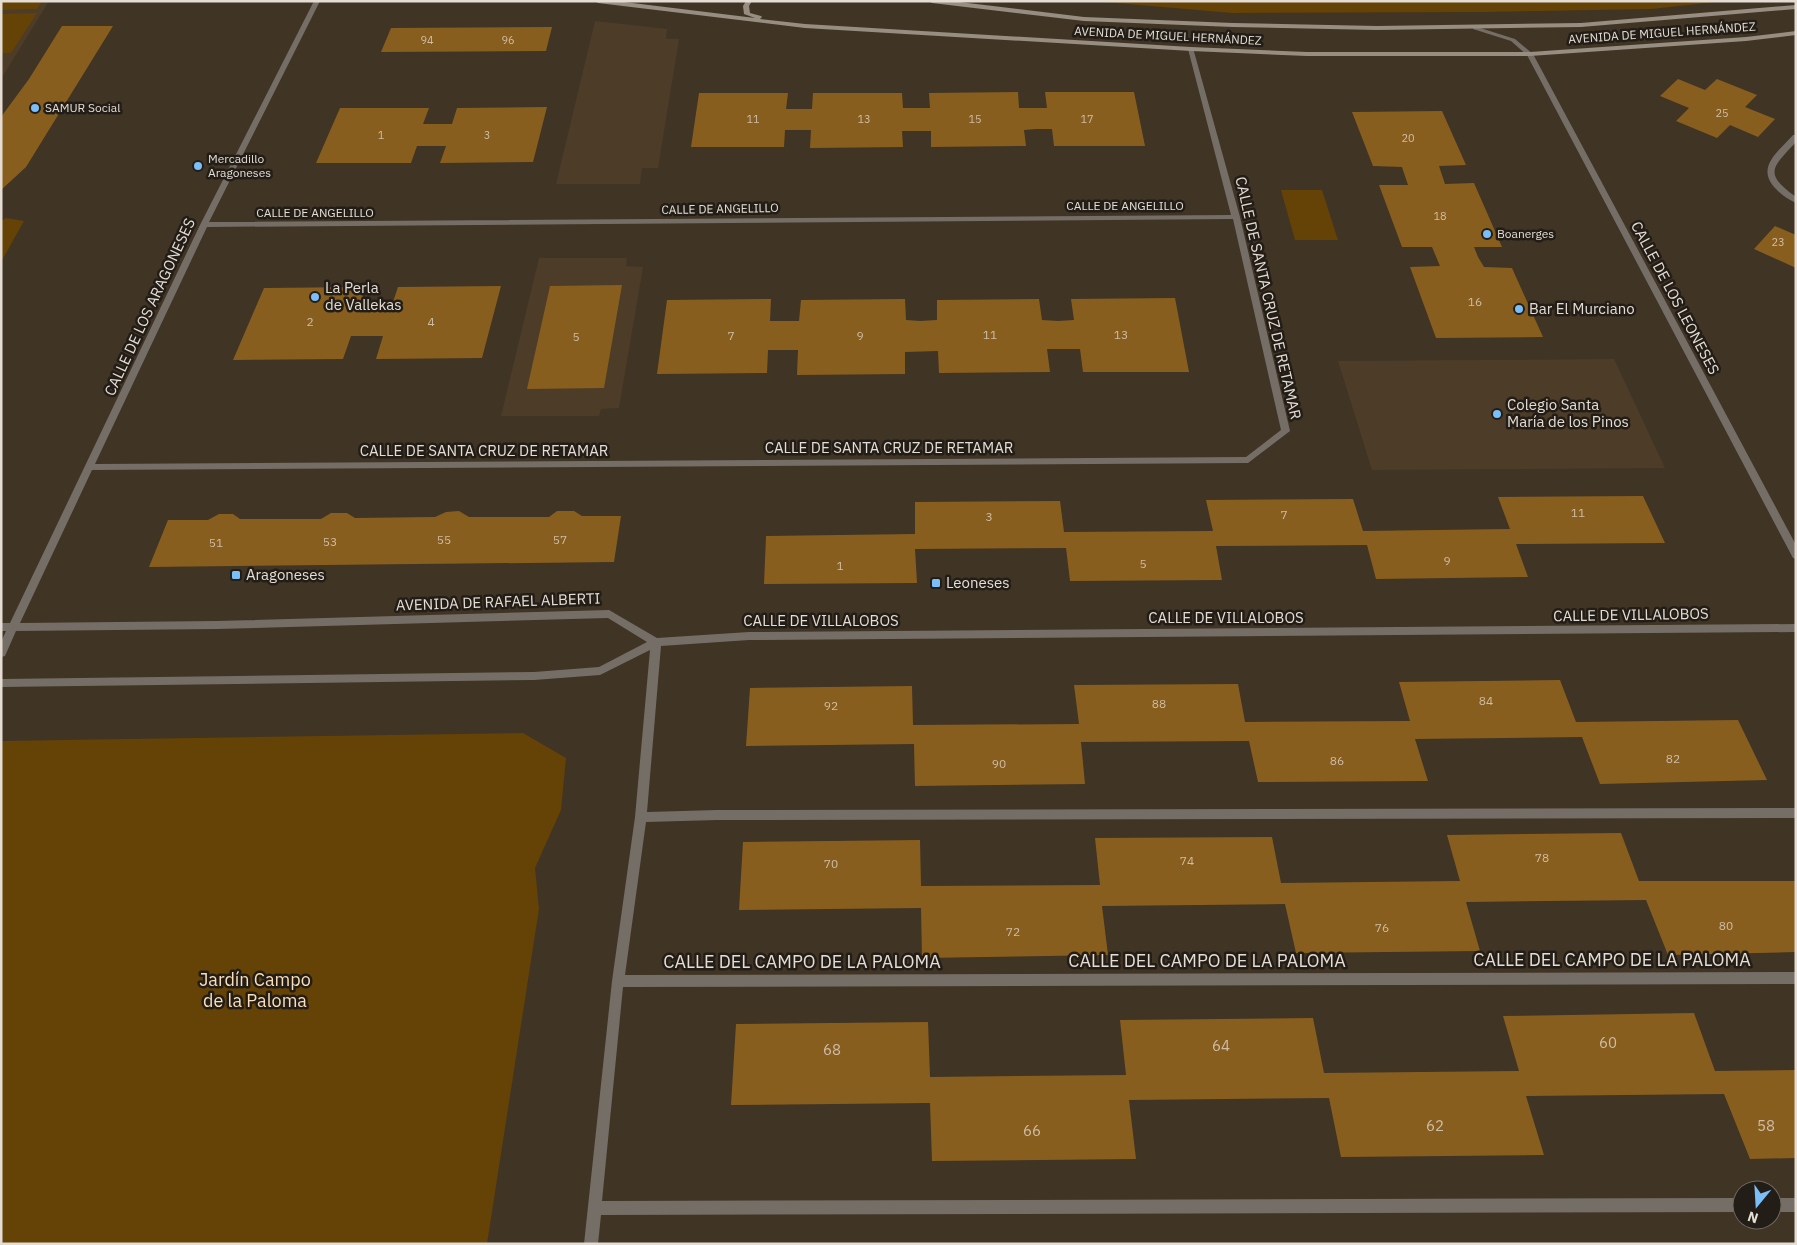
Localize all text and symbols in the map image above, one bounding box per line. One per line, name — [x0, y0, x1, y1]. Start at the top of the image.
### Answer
street label: AVENIDA DE MIGUEL HERNÁNDEZ — [1568, 18, 1756, 47]
street label: AVENIDA DE MIGUEL HERNÁNDEZ — [1074, 23, 1262, 48]
house number: 94 — [420, 33, 434, 47]
house number: 96 — [501, 33, 515, 47]
place label: SAMUR Social — [45, 100, 120, 115]
marker: SAMUR Social — [29, 102, 41, 114]
house number: 25 — [1715, 106, 1729, 120]
house number: 11 — [746, 112, 760, 126]
house number: 13 — [857, 112, 871, 126]
house number: 15 — [968, 112, 982, 126]
house number: 17 — [1080, 112, 1094, 126]
house number: 1 — [378, 128, 385, 142]
house number: 3 — [484, 128, 490, 142]
house number: 20 — [1401, 131, 1415, 145]
place label: Mercadillo Aragoneses — [208, 151, 271, 180]
marker: Mercadillo Aragoneses — [192, 160, 204, 172]
street label: CALLE DE SANTA CRUZ DE RETAMAR — [1231, 175, 1306, 421]
street label: CALLE DE ANGELILLO — [1066, 198, 1184, 213]
street label: CALLE DE ANGELILLO — [661, 200, 779, 217]
street label: CALLE DE ANGELILLO — [256, 205, 374, 220]
house number: 18 — [1433, 209, 1447, 223]
street label: CALLE DE LOS ARAGONESES — [100, 215, 199, 399]
street label: CALLE DE LOS LEONESES — [1627, 218, 1724, 378]
place label: Boanerges — [1497, 226, 1554, 241]
marker: Boanerges — [1481, 228, 1493, 240]
house number: 23 — [1771, 235, 1785, 249]
place label: La Perla de Vallekas — [325, 278, 402, 314]
marker: La Perla de Vallekas — [309, 291, 321, 303]
house number: 16 — [1468, 294, 1482, 309]
place label: Bar El Murciano — [1529, 299, 1635, 318]
marker: Bar El Murciano — [1513, 303, 1525, 315]
house number: 2 — [306, 314, 314, 329]
house number: 4 — [427, 314, 435, 329]
house number: 11 — [983, 327, 997, 342]
house number: 13 — [1114, 327, 1128, 342]
house number: 7 — [727, 328, 735, 343]
house number: 9 — [856, 328, 864, 343]
house number: 5 — [572, 329, 580, 344]
place label: Colegio Santa María de los Pinos — [1507, 395, 1629, 431]
marker: Colegio Santa María de los Pinos — [1491, 408, 1503, 420]
street label: CALLE DE SANTA CRUZ DE RETAMAR — [765, 438, 1013, 457]
street label: CALLE DE SANTA CRUZ DE RETAMAR — [360, 441, 608, 460]
house number: 11 — [1571, 505, 1585, 520]
house number: 7 — [1280, 507, 1288, 522]
house number: 3 — [985, 509, 993, 524]
house number: 55 — [437, 532, 451, 547]
house number: 57 — [553, 532, 567, 547]
house number: 53 — [323, 534, 337, 549]
house number: 51 — [209, 535, 223, 550]
house number: 9 — [1443, 553, 1451, 568]
house number: 5 — [1139, 556, 1147, 571]
house number: 1 — [836, 558, 844, 573]
place label: Aragoneses — [246, 565, 325, 584]
marker: Aragoneses — [230, 569, 242, 581]
place label: Leoneses — [946, 573, 1010, 592]
marker: Leoneses — [930, 577, 942, 589]
street label: AVENIDA DE RAFAEL ALBERTI — [395, 588, 601, 615]
street label: CALLE DE VILLALOBOS — [1553, 604, 1709, 625]
street label: CALLE DE VILLALOBOS — [1148, 608, 1304, 627]
street label: CALLE DE VILLALOBOS — [743, 611, 899, 630]
house number: 84 — [1479, 693, 1493, 708]
house number: 88 — [1152, 696, 1166, 711]
house number: 92 — [824, 698, 838, 713]
house number: 82 — [1666, 751, 1680, 766]
house number: 86 — [1330, 753, 1344, 768]
house number: 90 — [992, 756, 1006, 771]
house number: 78 — [1535, 850, 1549, 865]
house number: 74 — [1180, 853, 1194, 868]
house number: 70 — [824, 856, 838, 871]
house number: 80 — [1719, 918, 1733, 933]
house number: 76 — [1375, 920, 1389, 935]
house number: 72 — [1006, 924, 1020, 939]
street label: CALLE DEL CAMPO DE LA PALOMA — [1473, 948, 1751, 971]
street label: CALLE DEL CAMPO DE LA PALOMA — [1068, 949, 1346, 972]
street label: CALLE DEL CAMPO DE LA PALOMA — [663, 950, 941, 973]
park label: Jardín Campo de la Paloma — [199, 968, 311, 1012]
house number: 60 — [1599, 1033, 1617, 1052]
house number: 64 — [1212, 1036, 1230, 1055]
house number: 68 — [823, 1040, 841, 1059]
house number: 62 — [1426, 1116, 1444, 1135]
house number: 58 — [1757, 1116, 1775, 1135]
house number: 66 — [1023, 1121, 1041, 1140]
north arrow — [1732, 1180, 1782, 1230]
text: N — [1745, 1207, 1761, 1227]

